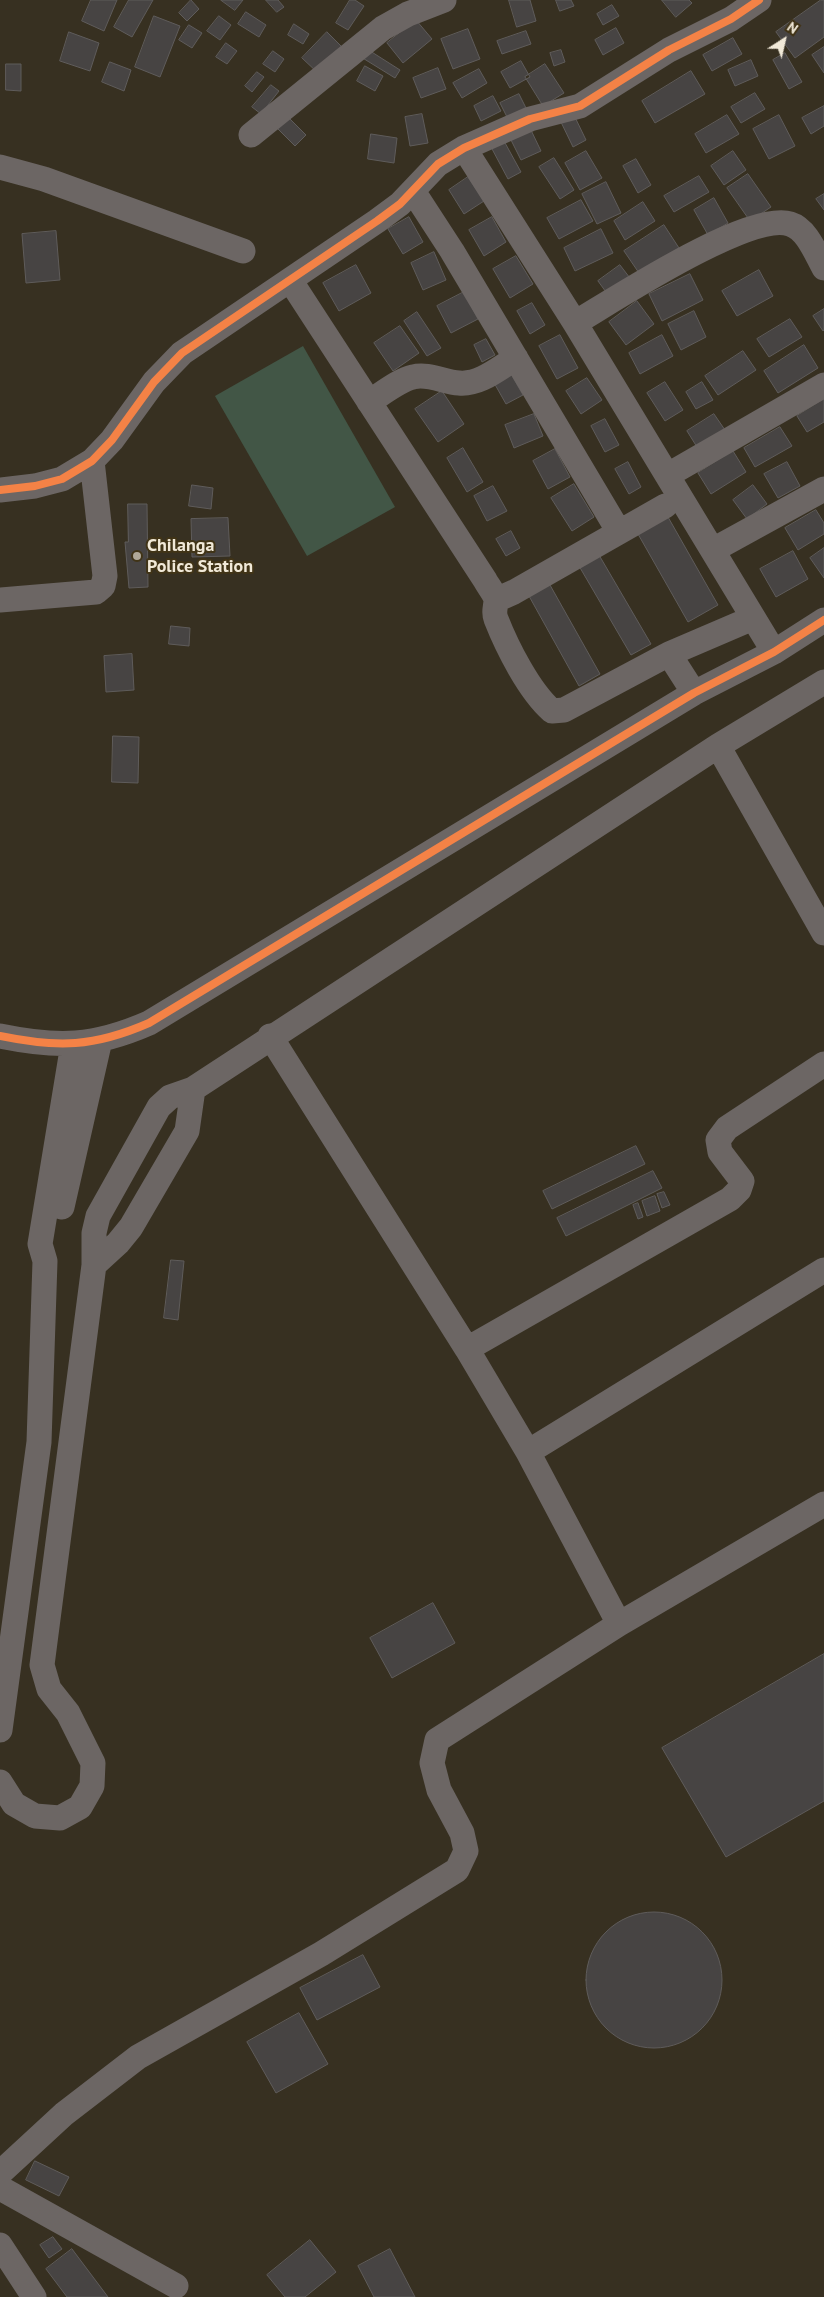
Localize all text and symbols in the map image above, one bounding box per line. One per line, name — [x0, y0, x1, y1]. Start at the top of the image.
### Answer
north arrow — [759, 15, 809, 65]
text: N — [784, 18, 802, 38]
place label: Chilanga Police Station — [147, 535, 253, 578]
marker: Chilanga Police Station — [131, 550, 143, 562]

